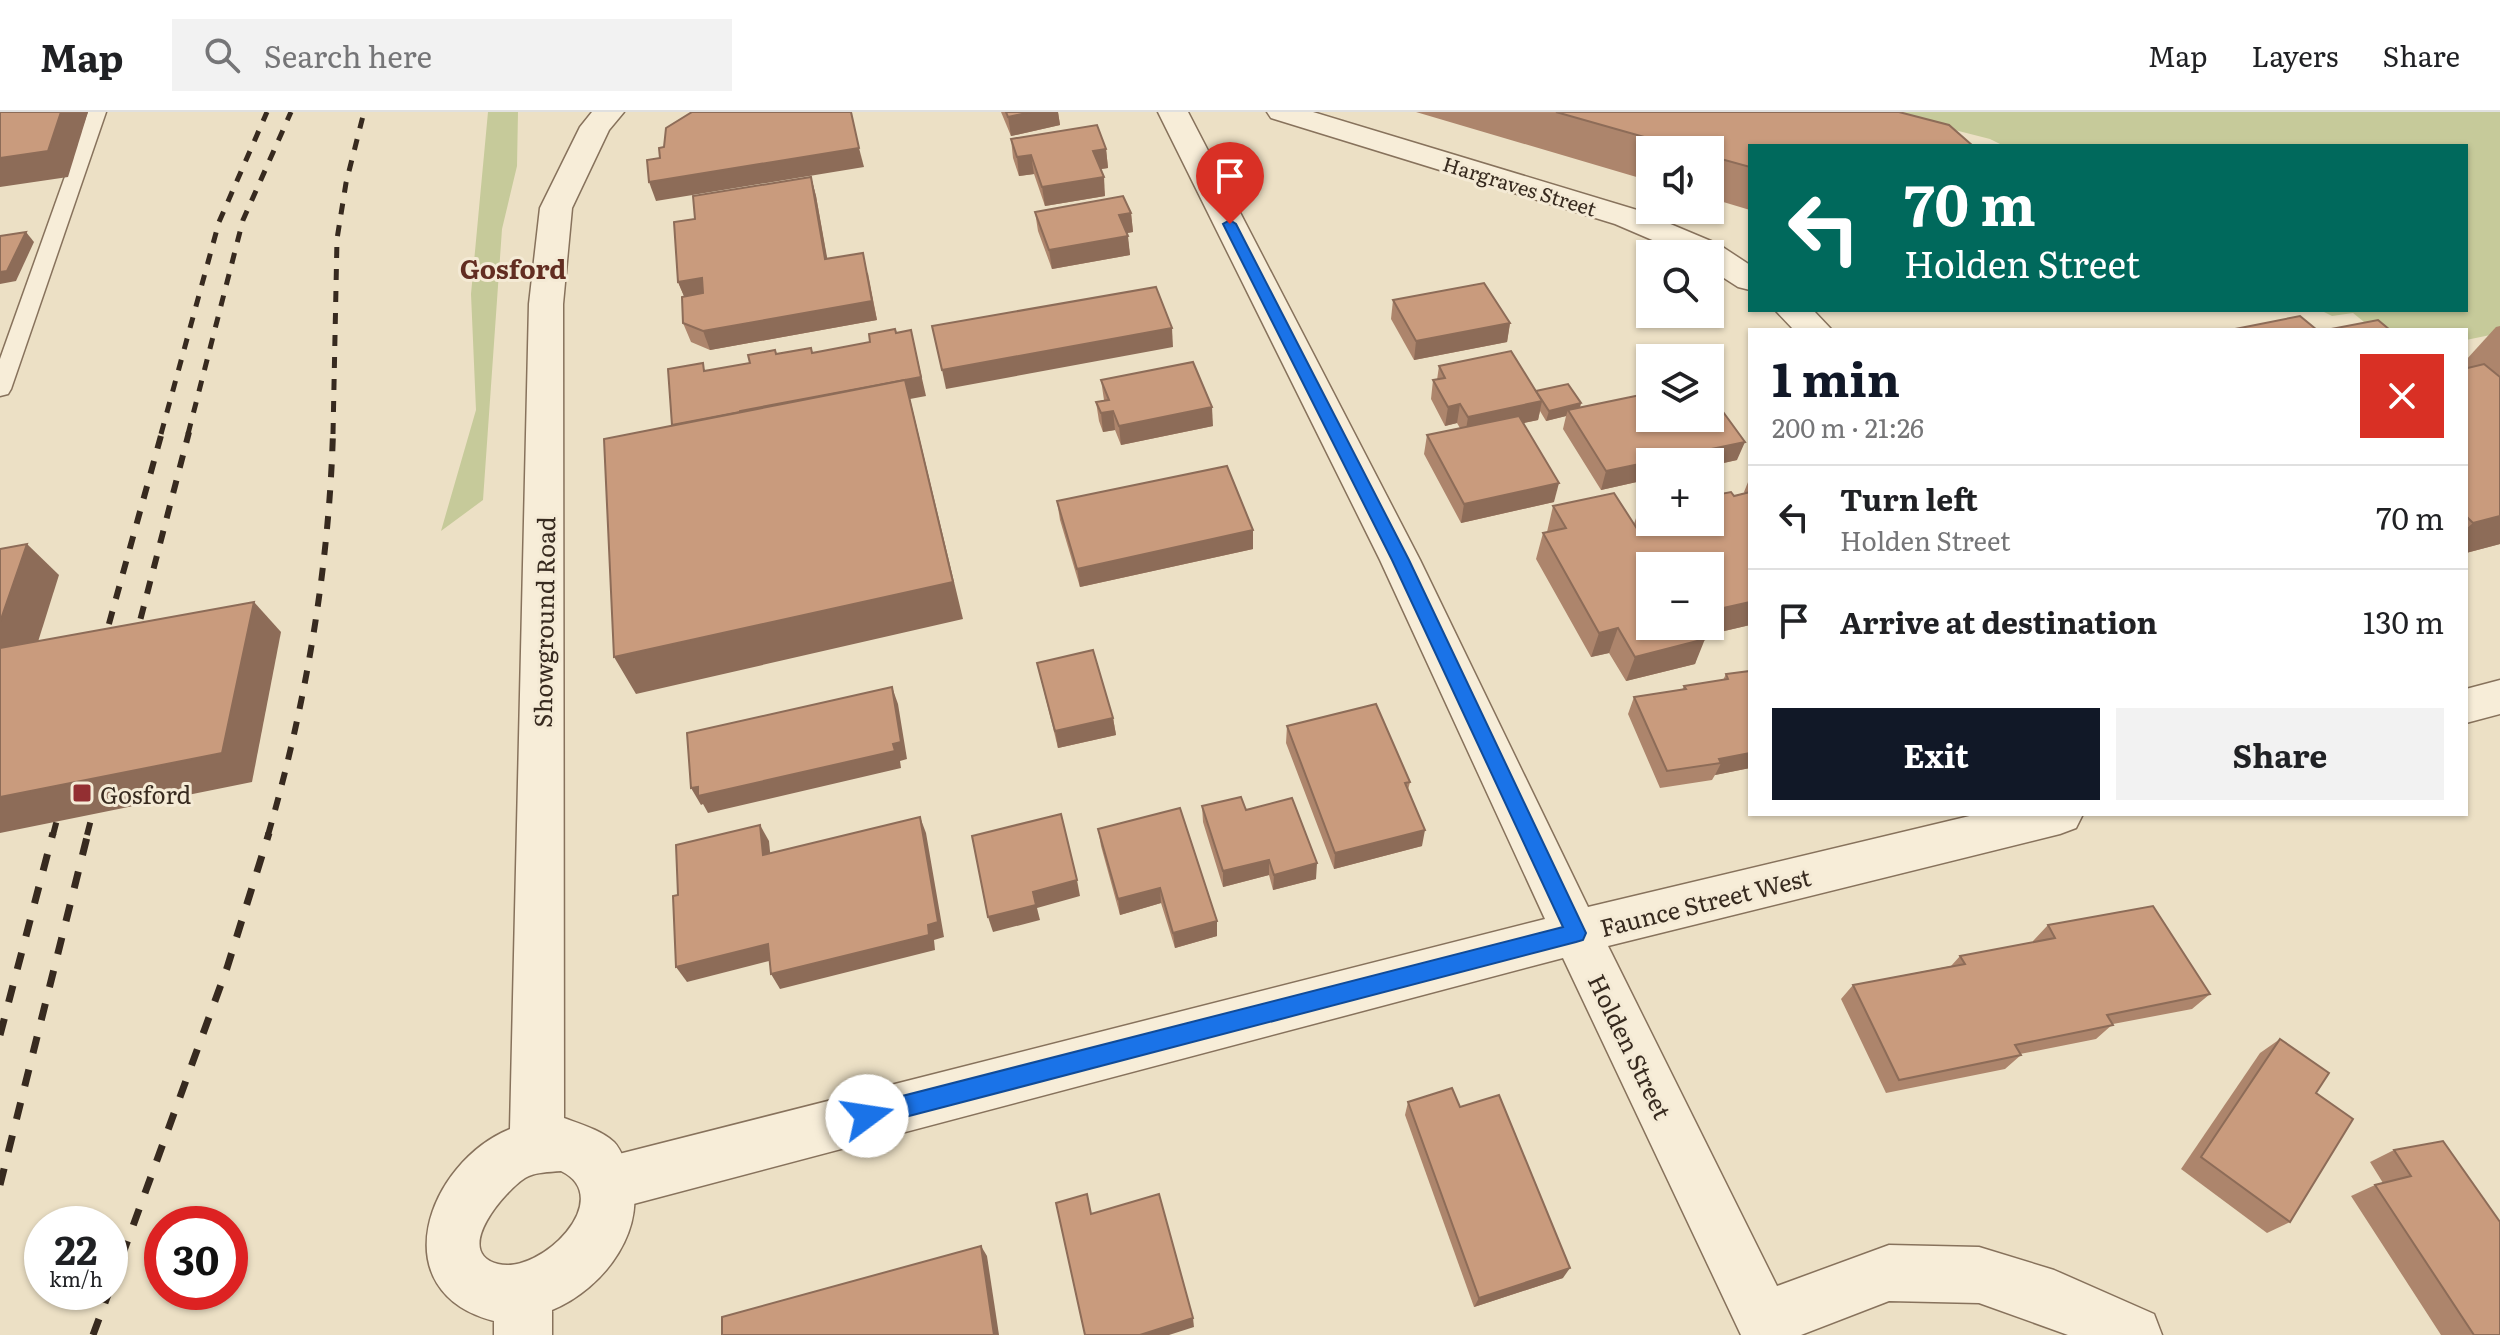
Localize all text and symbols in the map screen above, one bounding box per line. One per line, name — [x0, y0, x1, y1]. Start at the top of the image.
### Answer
search box — [172, 19, 732, 91]
text: Map — [40, 27, 124, 84]
icon: search — [200, 33, 244, 77]
text: Search here — [264, 33, 432, 77]
text: Map — [2148, 34, 2207, 76]
text: Layers — [2251, 34, 2338, 76]
text: Share — [2382, 34, 2460, 76]
map controls — [1636, 136, 1724, 640]
button: sound — [1636, 136, 1724, 224]
pin — [1196, 142, 1264, 224]
street label: Hargraves Street — [1440, 147, 1600, 223]
icon: arrive — [1208, 154, 1252, 198]
text: 70 m — [1904, 160, 2036, 243]
icon: left — [1772, 176, 1876, 280]
text: Holden Street — [1904, 236, 2140, 289]
button: search — [1636, 240, 1724, 328]
district label: Gosford — [460, 248, 566, 287]
text: 1 min — [1772, 341, 1900, 412]
button: layers — [1636, 344, 1724, 432]
button: close — [2360, 354, 2444, 438]
text: 200 m · 21:26 — [1772, 407, 1924, 446]
button: + — [1636, 448, 1724, 536]
text: Turn left — [1840, 476, 1978, 520]
icon: left — [1772, 495, 1816, 539]
text: 70 m — [2376, 495, 2444, 539]
street label: Showground Road — [524, 516, 562, 728]
text: Holden Street — [1840, 520, 2011, 559]
button: − — [1636, 552, 1724, 640]
icon: arrive — [1772, 599, 1816, 643]
text: Arrive at destination — [1840, 599, 2157, 643]
text: 130 m — [2363, 599, 2444, 643]
button: Exit — [1772, 708, 2100, 800]
button: Share — [2116, 708, 2444, 800]
place label: Gosford — [100, 776, 192, 811]
marker: Gosford — [71, 782, 93, 804]
street label: Faunce Street West — [1596, 858, 1814, 944]
street label: Holden Street — [1581, 968, 1681, 1125]
position arrow — [825, 1074, 909, 1158]
speed limit sign: 30 — [144, 1206, 248, 1310]
text: 22 — [55, 1218, 97, 1277]
text: km/h — [49, 1263, 103, 1293]

